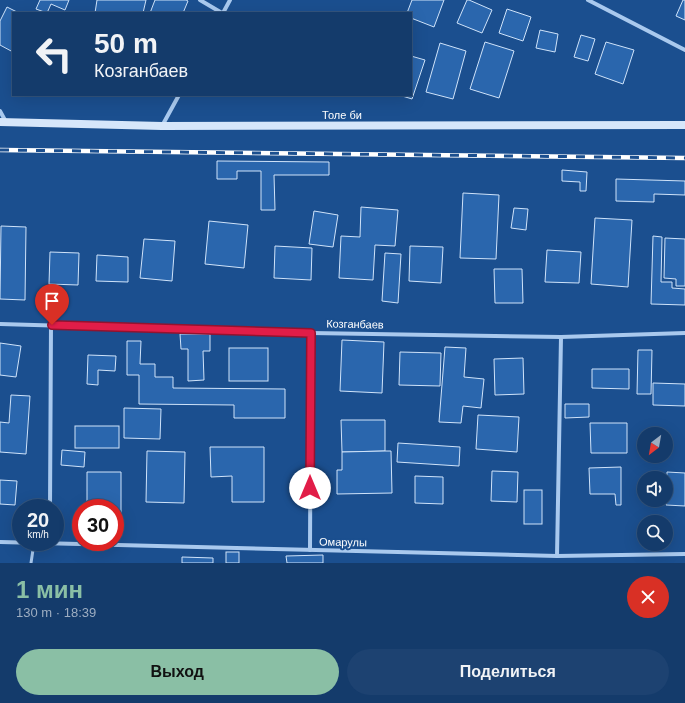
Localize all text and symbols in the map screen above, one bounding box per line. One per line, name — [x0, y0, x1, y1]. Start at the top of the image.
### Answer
icon: left — [28, 28, 80, 80]
text: 50 m — [94, 28, 158, 59]
text: Козганбаев — [94, 61, 188, 81]
street label: Толе би — [322, 109, 362, 121]
pin — [35, 284, 69, 325]
icon: arrive — [41, 290, 63, 312]
street label: Козганбаев — [326, 317, 384, 331]
north arrow — [637, 427, 673, 463]
map controls — [637, 427, 673, 551]
position arrow — [289, 467, 331, 509]
button: sound — [637, 471, 673, 507]
speed limit sign: 30 — [72, 499, 124, 551]
text: 20 — [27, 509, 49, 531]
button: search — [637, 515, 673, 551]
text: km/h — [27, 529, 49, 540]
street label: Омарулы — [319, 536, 367, 548]
text: 1 мин — [16, 576, 83, 603]
button: close — [627, 576, 669, 618]
text: 130 m · 18:39 — [16, 605, 96, 620]
button: Выход — [16, 649, 339, 695]
button: Поделиться — [347, 649, 669, 695]

